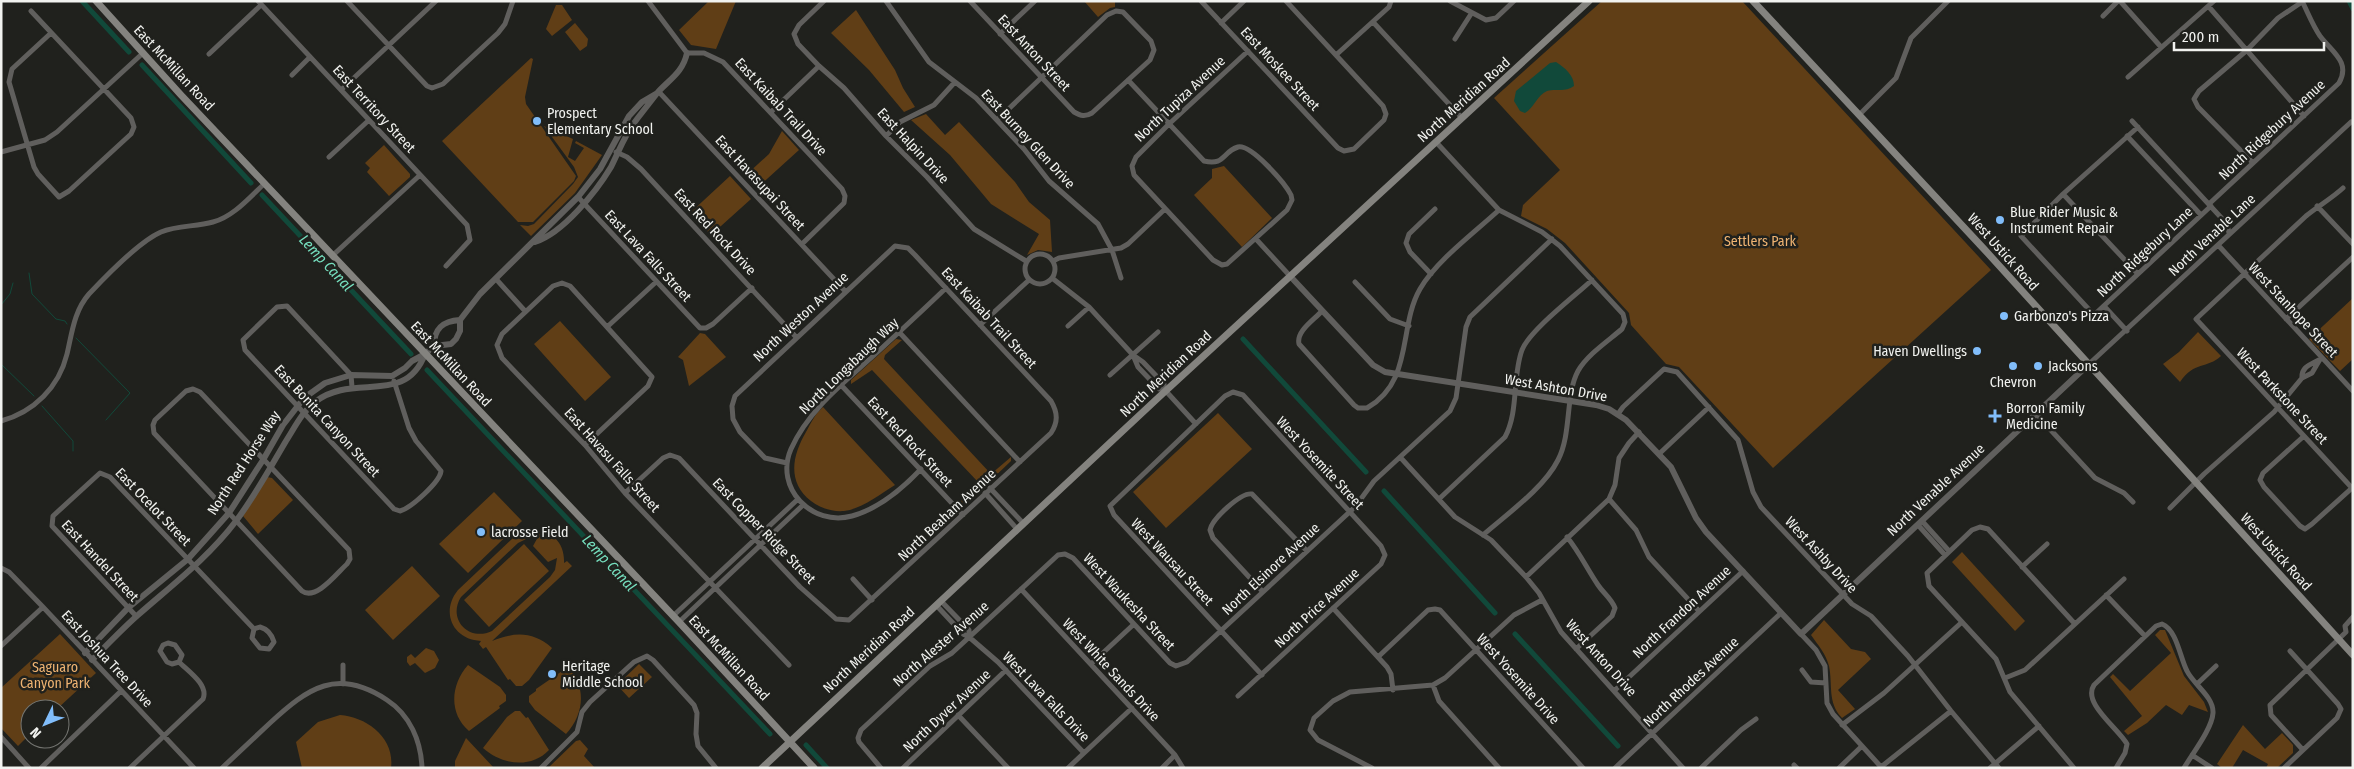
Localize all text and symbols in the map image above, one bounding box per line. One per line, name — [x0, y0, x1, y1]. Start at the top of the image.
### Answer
street label: East Anton Street — [994, 11, 1074, 95]
scale bar — [2174, 20, 2324, 52]
street label: East McMillan Road — [130, 22, 218, 114]
street label: East Moskee Street — [1237, 24, 1323, 115]
text: 200 m — [2182, 28, 2219, 46]
street label: North Tupiza Avenue — [1131, 53, 1229, 145]
street label: North Meridian Road — [1414, 54, 1514, 146]
street label: East Kaibab Trail Drive — [731, 55, 831, 159]
street label: East Territory Street — [329, 62, 419, 157]
street label: North Ridgebury Avenue — [2215, 76, 2329, 184]
street label: East Burney Glen Drive — [978, 86, 1078, 192]
place label: Prospect Elementary School — [547, 105, 654, 138]
street label: East Halpin Drive — [874, 105, 952, 187]
marker: Prospect Elementary School — [531, 115, 543, 127]
street label: East Havasupai Street — [712, 132, 809, 234]
street label: East Red Rock Drive — [670, 185, 760, 279]
street label: North Venable Lane — [2165, 190, 2259, 280]
street label: North Ridgebury Lane — [2094, 203, 2196, 301]
place label: Blue Rider Music & Instrument Repair — [2010, 204, 2118, 237]
street label: East Lava Falls Street — [601, 207, 695, 306]
street label: West Ustick Road — [1964, 210, 2042, 294]
marker: Blue Rider Music & Instrument Repair — [1994, 214, 2006, 226]
water label: Lemp Canal — [295, 231, 357, 295]
park label: Settlers Park — [1724, 233, 1797, 250]
street label: West Stanhope Street — [2245, 259, 2342, 361]
street label: East Kaibab Trail Street — [938, 264, 1040, 372]
street label: North Weston Avenue — [750, 269, 852, 365]
place label: Garbonzo's Pizza — [2014, 308, 2109, 325]
marker: Garbonzo's Pizza — [1998, 310, 2010, 322]
street label: North Longabaugh Way — [796, 314, 903, 418]
street label: East McMillan Road — [407, 318, 495, 410]
street label: North Meridian Road — [1117, 327, 1215, 421]
place label: Haven Dwellings — [1873, 343, 1967, 360]
street label: West Parkstone Street — [2233, 344, 2331, 448]
marker: Haven Dwellings — [1971, 345, 1983, 357]
place label: Jacksons — [2048, 358, 2098, 375]
marker: Chevron — [2007, 360, 2019, 372]
marker: Jacksons — [2032, 360, 2044, 372]
street label: East Bonita Canyon Street — [271, 361, 384, 481]
street label: West Ashton Drive — [1503, 371, 1609, 405]
place label: Chevron — [1990, 374, 2036, 391]
street label: East Red Rock Street — [864, 393, 956, 491]
place label: Borron Family Medicine — [2006, 400, 2085, 433]
street label: East Havasu Falls Street — [561, 404, 664, 516]
street label: North Red Horse Way — [204, 407, 284, 518]
marker: Borron Family Medicine — [1988, 409, 2002, 423]
street label: West Yosemite Street — [1273, 413, 1368, 513]
street label: North Venable Avenue — [1884, 440, 1988, 540]
street label: East Ocelot Street — [112, 465, 195, 550]
street label: North Beaham Avenue — [895, 465, 1000, 565]
street label: East Copper Ridge Street — [709, 474, 819, 588]
street label: West Ustick Road — [2237, 510, 2315, 594]
street label: West Ashby Drive — [1781, 513, 1861, 597]
street label: West Wausau Street — [1127, 515, 1217, 609]
street label: East Handel Street — [58, 517, 142, 606]
street label: North Elsinore Avenue — [1219, 519, 1323, 619]
place label: lacrosse Field — [491, 524, 569, 541]
marker: lacrosse Field — [475, 526, 487, 538]
water label: Lemp Canal — [578, 531, 640, 595]
street label: West Waukesha Street — [1080, 550, 1179, 654]
street label: North Frandon Avenue — [1629, 562, 1735, 662]
street label: North Price Avenue — [1271, 564, 1363, 652]
street label: North Alester Avenue — [890, 598, 992, 690]
street label: North Meridian Road — [820, 603, 918, 697]
street label: East Joshua Tree Drive — [58, 607, 156, 711]
street label: East McMillan Road — [685, 612, 773, 704]
street label: West White Sands Drive — [1059, 615, 1163, 725]
street label: West Anton Drive — [1562, 616, 1640, 700]
street label: West Yosemite Drive — [1473, 630, 1563, 728]
street label: North Rhodes Avenue — [1640, 633, 1742, 731]
street label: West Lava Falls Drive — [999, 649, 1093, 746]
place label: Heritage Middle School — [562, 658, 643, 691]
park label: Saguaro Canyon Park — [20, 659, 91, 692]
street label: North Dyver Avenue — [900, 666, 994, 756]
marker: Heritage Middle School — [546, 668, 558, 680]
north arrow — [20, 699, 70, 749]
text: N — [27, 724, 45, 741]

